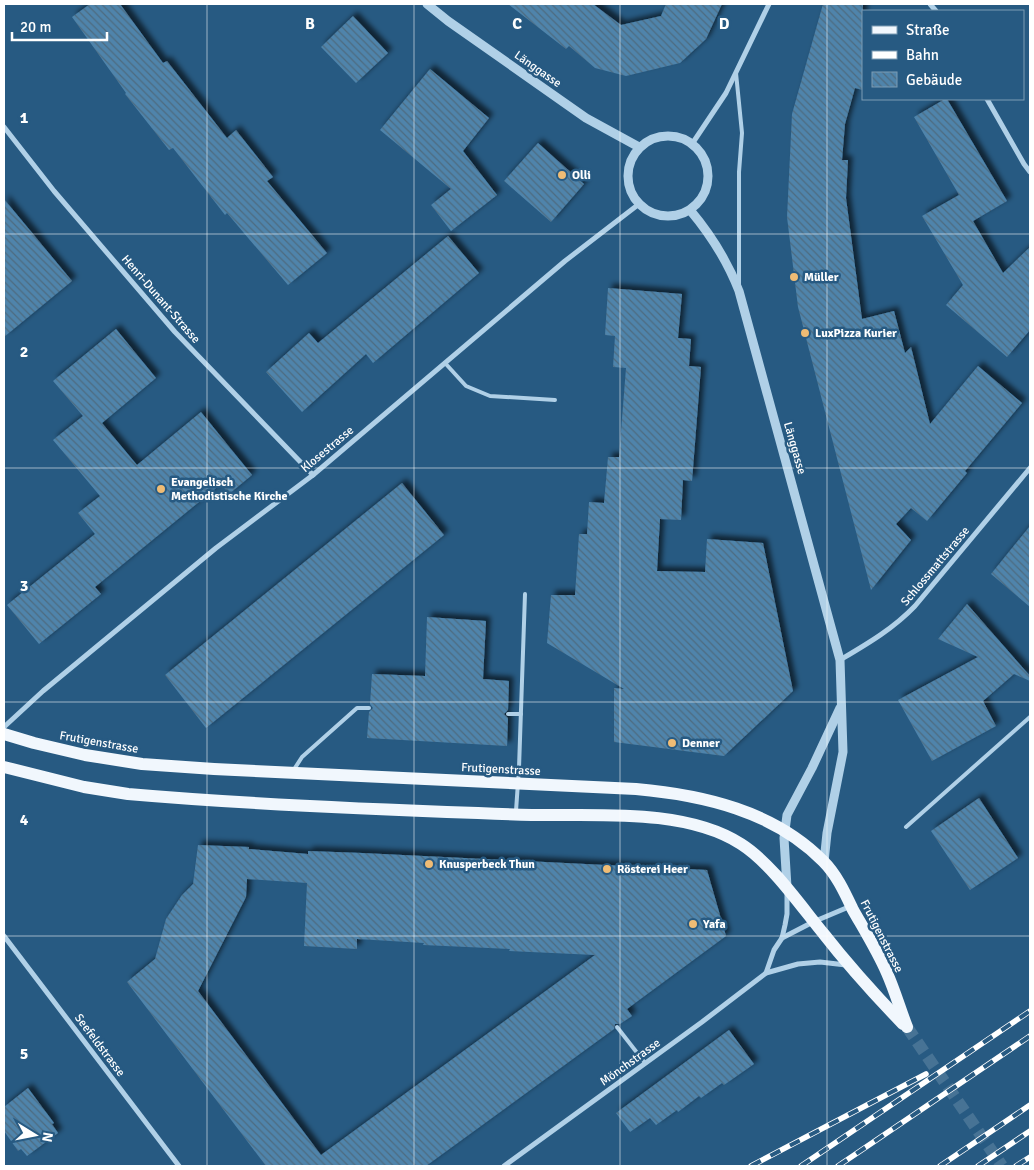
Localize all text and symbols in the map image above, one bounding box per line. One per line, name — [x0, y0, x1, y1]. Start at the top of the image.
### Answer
scale bar — [12, 10, 108, 42]
legend — [862, 10, 1024, 100]
text: B — [305, 14, 315, 34]
text: C — [512, 14, 522, 34]
text: D — [719, 14, 730, 34]
text: 20 m — [20, 18, 51, 36]
text: Straße — [906, 21, 950, 39]
text: Bahn — [906, 46, 939, 64]
street label: Länggasse — [511, 48, 564, 91]
text: Gebäude — [906, 71, 962, 89]
text: 1 — [20, 108, 29, 128]
place label: Olli — [572, 168, 591, 183]
marker: Olli — [556, 169, 568, 181]
street label: Henri-Dunant-Strasse — [118, 252, 203, 347]
place label: Müller — [804, 270, 839, 285]
marker: Müller — [788, 271, 800, 283]
place label: LuxPizza Kurier — [815, 326, 897, 341]
marker: LuxPizza Kurier — [799, 327, 811, 339]
text: 2 — [20, 342, 28, 362]
street label: Länggasse — [780, 420, 809, 476]
street label: Klosestrasse — [298, 423, 357, 476]
place label: Evangelisch Methodistische Kirche — [171, 475, 288, 504]
marker: Evangelisch Methodistische Kirche — [155, 483, 167, 495]
street label: Schlossmattstrasse — [898, 523, 973, 609]
text: 3 — [20, 576, 28, 596]
street label: Frutigenstrasse — [58, 728, 140, 757]
place label: Denner — [682, 736, 720, 751]
marker: Denner — [666, 737, 678, 749]
street label: Frutigenstrasse — [461, 760, 541, 779]
text: 4 — [20, 810, 29, 830]
place label: Knusperbeck Thun — [439, 857, 535, 872]
marker: Knusperbeck Thun — [423, 858, 435, 870]
place label: Rösterei Heer — [617, 862, 688, 877]
marker: Rösterei Heer — [601, 863, 613, 875]
street label: Frutigenstrasse — [857, 897, 906, 975]
place label: Yafa — [702, 917, 726, 932]
marker: Yafa — [687, 918, 699, 930]
street label: Seefeldstrasse — [71, 1011, 128, 1080]
street label: Mönchstrasse — [597, 1035, 663, 1089]
text: 5 — [20, 1044, 28, 1064]
north arrow — [10, 1110, 60, 1160]
text: N — [38, 1131, 57, 1143]

